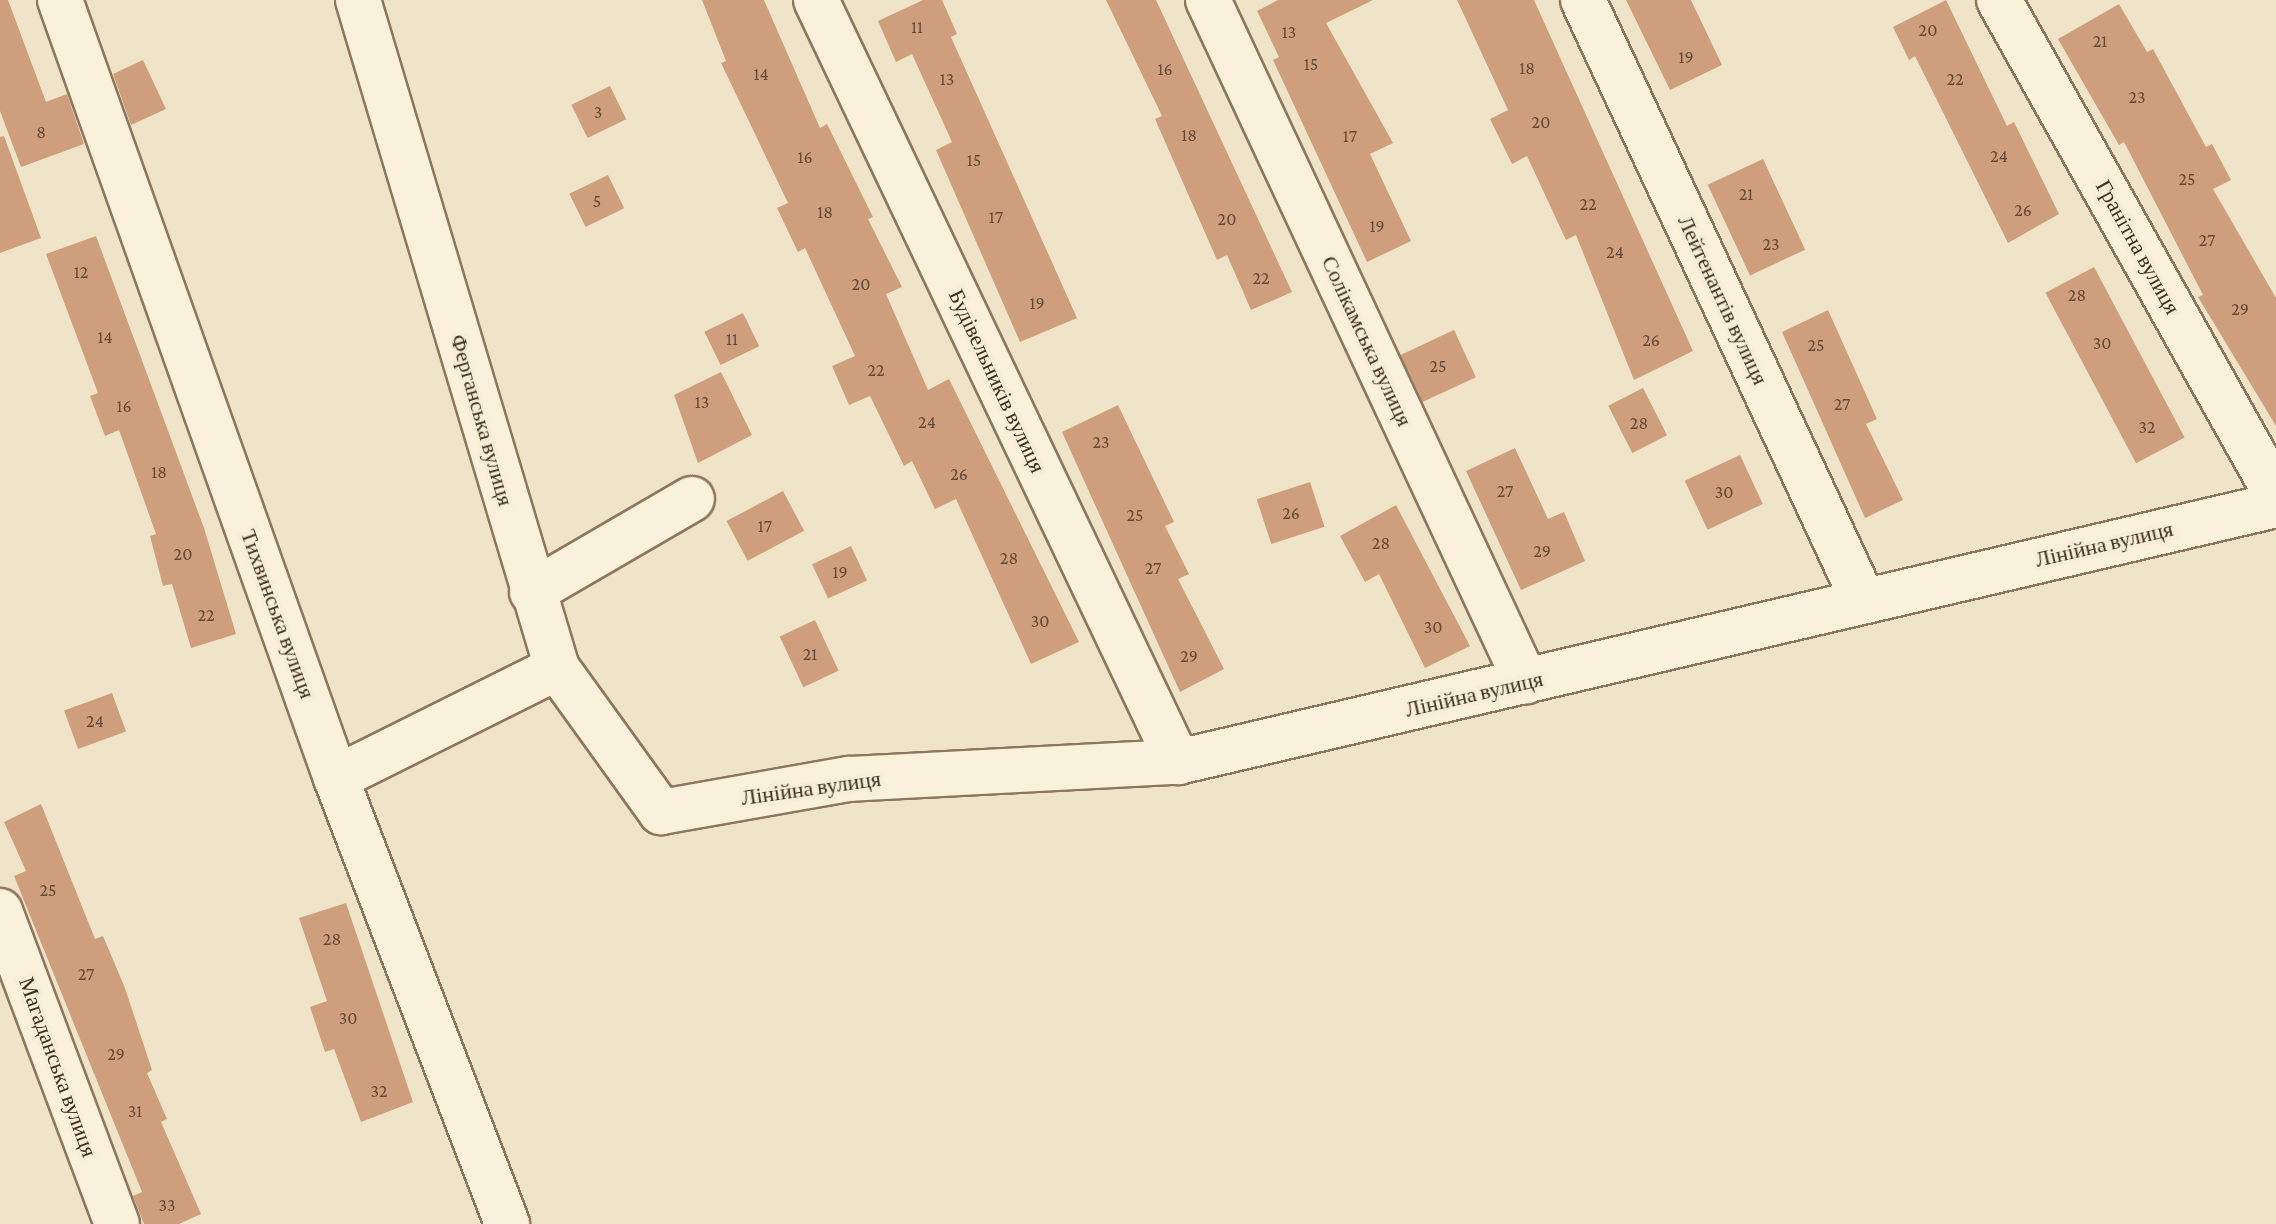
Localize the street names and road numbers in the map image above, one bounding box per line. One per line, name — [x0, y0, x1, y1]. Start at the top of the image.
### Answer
street label: Гранітна вулиця — [2090, 175, 2186, 319]
street label: Лейтенантів вулиця — [1672, 211, 1774, 389]
street label: Солікамська вулиця — [1316, 252, 1418, 430]
street label: Будівельників вулиця — [943, 285, 1051, 477]
street label: Ферганська вулиця — [445, 331, 519, 509]
street label: Лінійна вулиця — [2032, 515, 2176, 573]
street label: Тихвинська вулиця — [235, 526, 321, 702]
street label: Лінійна вулиця — [1402, 665, 1546, 723]
street label: Лінійна вулиця — [740, 765, 882, 811]
street label: Магаданська вулиця — [13, 974, 103, 1160]

